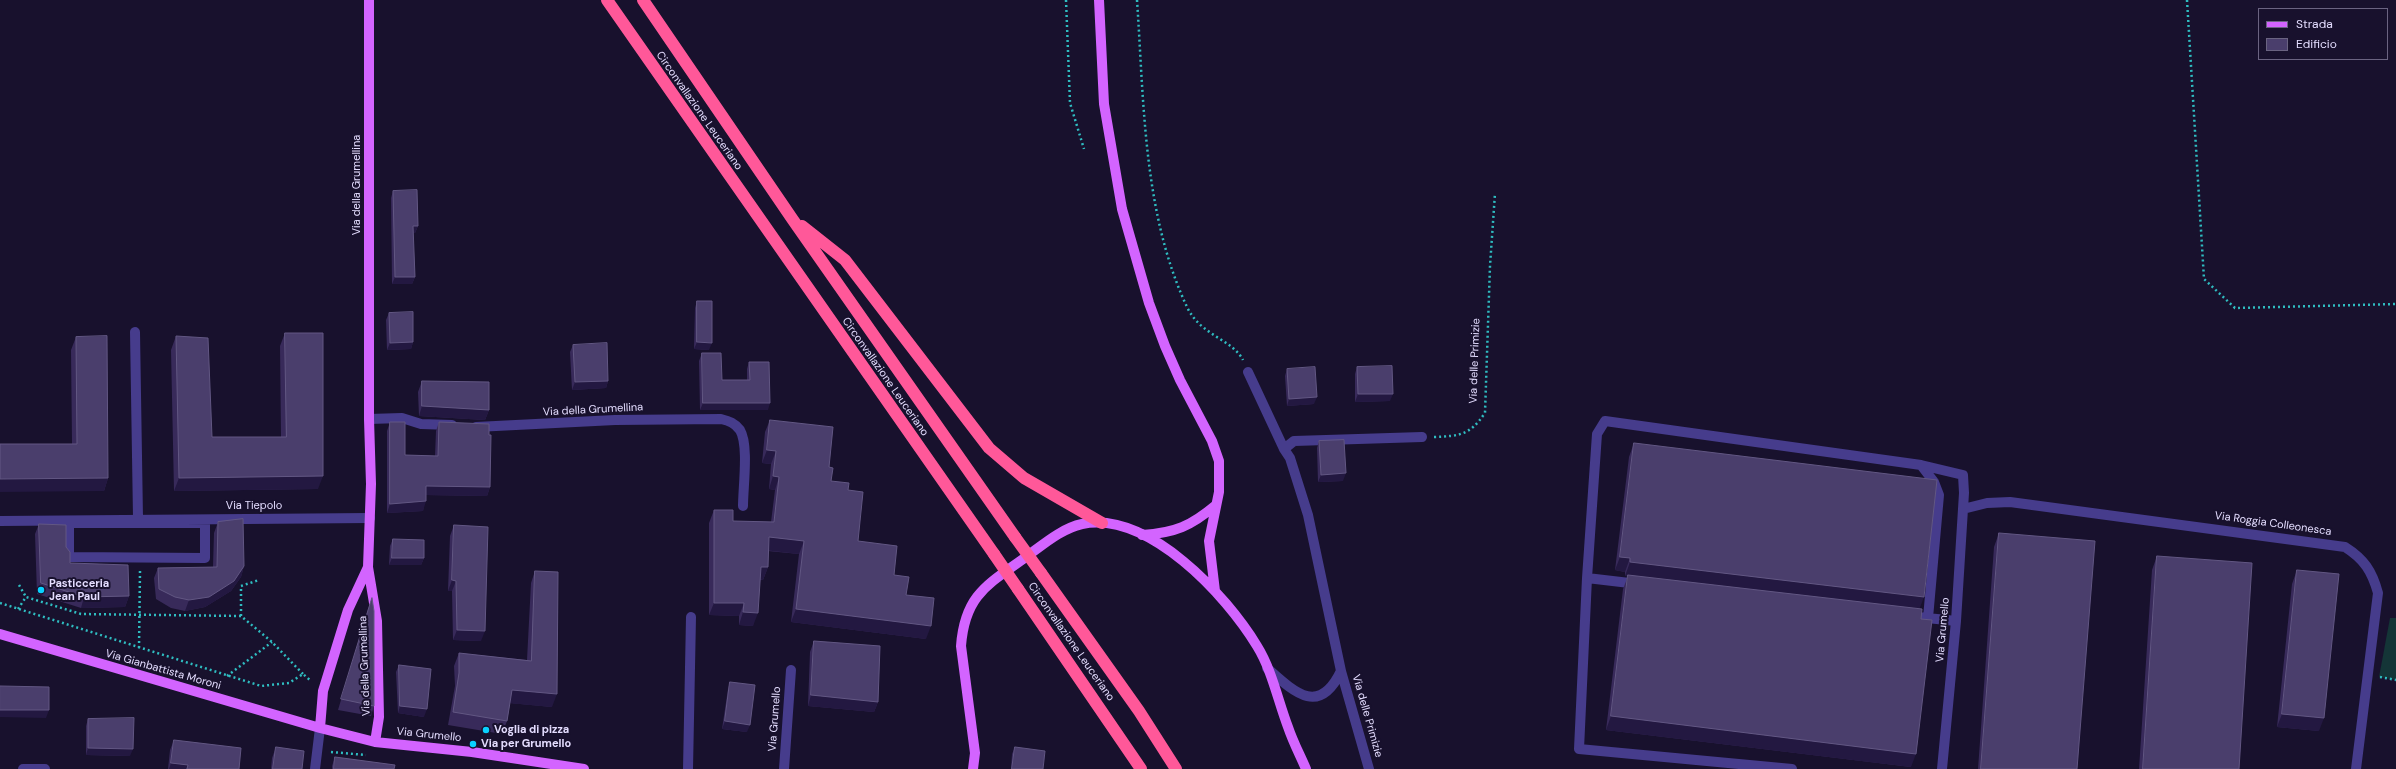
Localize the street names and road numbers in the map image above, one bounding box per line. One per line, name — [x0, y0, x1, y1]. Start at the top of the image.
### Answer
street label: Circonvallazione Leuceriano — [653, 49, 745, 173]
street label: Via della Grumellina — [350, 135, 364, 235]
street label: Circonvallazione Leuceriano — [839, 315, 931, 439]
street label: Via delle Primizie — [1467, 318, 1483, 404]
street label: Via della Grumellina — [542, 401, 644, 419]
street label: Via Tiepolo — [226, 499, 282, 513]
street label: Via Roggia Colleonesca — [2214, 509, 2332, 539]
street label: Circonvallazione Leuceriano — [1025, 580, 1117, 704]
street label: Via Grumello — [1934, 597, 1952, 663]
street label: Via della Grumellina — [357, 616, 373, 716]
street label: Via Gianbattista Moroni — [104, 647, 222, 693]
street label: Via delle Primizie — [1349, 673, 1385, 759]
street label: Via Grumello — [766, 686, 784, 752]
street label: Via Grumello — [396, 725, 462, 745]

